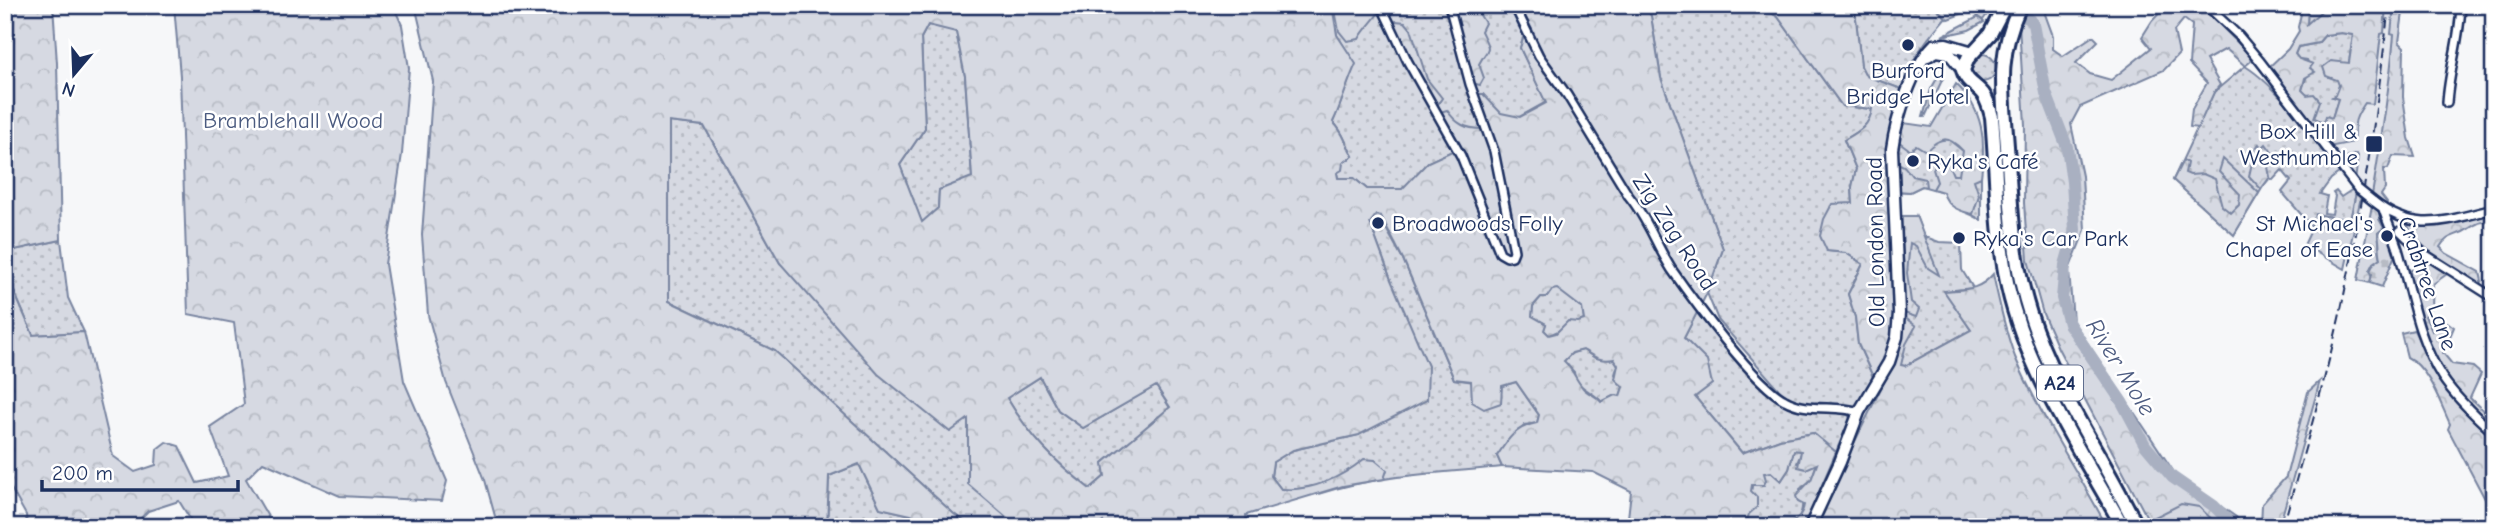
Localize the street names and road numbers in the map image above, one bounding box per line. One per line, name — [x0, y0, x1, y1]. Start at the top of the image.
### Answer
street label: Old London Road — [1861, 157, 1890, 327]
street label: Zig Zag Road — [1627, 169, 1722, 296]
street label: Crabtree Lane — [2392, 213, 2463, 354]
road number: A24 — [2037, 366, 2083, 400]

